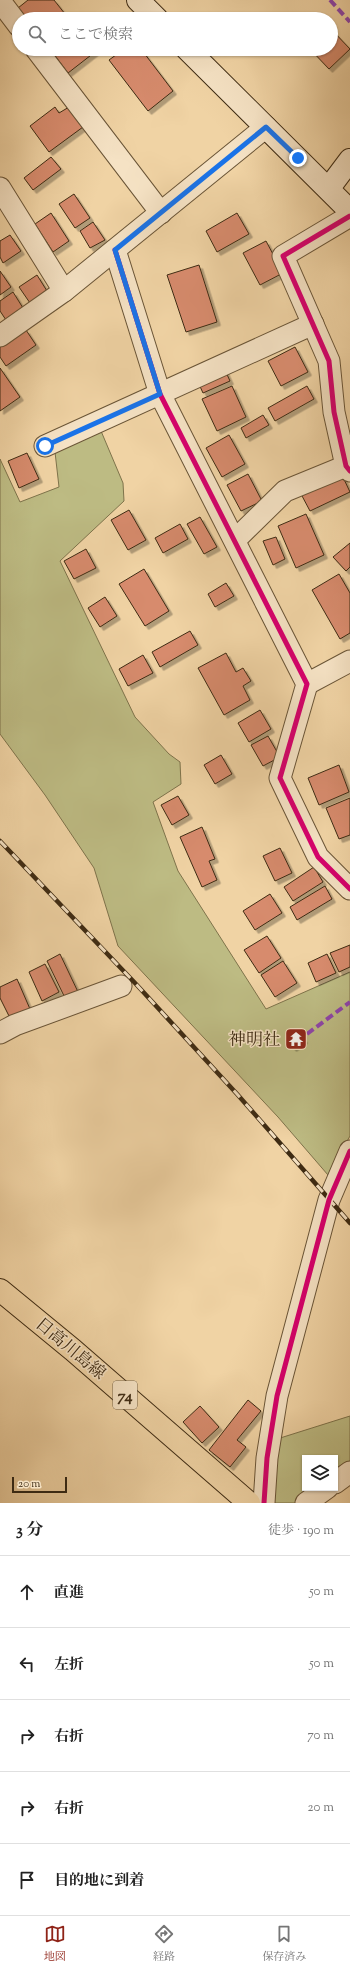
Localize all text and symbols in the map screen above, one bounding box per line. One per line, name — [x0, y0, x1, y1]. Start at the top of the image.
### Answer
search box — [12, 12, 338, 56]
icon: search — [26, 23, 48, 45]
text: ここで検索 — [58, 25, 133, 46]
route end — [289, 149, 307, 167]
route start — [36, 437, 54, 455]
temple icon: 神明社 — [283, 1026, 309, 1052]
place label: 神明社 — [229, 1029, 280, 1053]
street label: 日高川島線 — [29, 1313, 110, 1386]
road number: 74 — [113, 1381, 137, 1409]
map controls — [302, 1455, 338, 1491]
button: layers — [302, 1455, 338, 1491]
scale bar — [12, 1475, 67, 1494]
text: 20 m — [18, 1476, 40, 1492]
text: 3 分 — [16, 1519, 44, 1543]
text: 徒歩 · 190 m — [268, 1522, 334, 1540]
icon: ahead — [16, 1581, 38, 1603]
text: 直進 — [54, 1583, 84, 1604]
text: 50 m — [309, 1583, 334, 1601]
icon: left — [16, 1653, 38, 1675]
text: 左折 — [54, 1655, 84, 1676]
text: 50 m — [309, 1655, 334, 1673]
icon: right — [16, 1725, 38, 1747]
text: 右折 — [54, 1727, 84, 1748]
text: 70 m — [307, 1727, 334, 1745]
icon: right — [16, 1797, 38, 1819]
text: 右折 — [54, 1799, 84, 1820]
text: 20 m — [308, 1799, 334, 1817]
icon: arrive — [16, 1869, 38, 1891]
text: 目的地に到着 — [54, 1871, 144, 1892]
tab: 地図 — [44, 1923, 66, 1965]
tab: 経路 — [153, 1923, 175, 1965]
tab: 保存済み — [262, 1923, 306, 1965]

